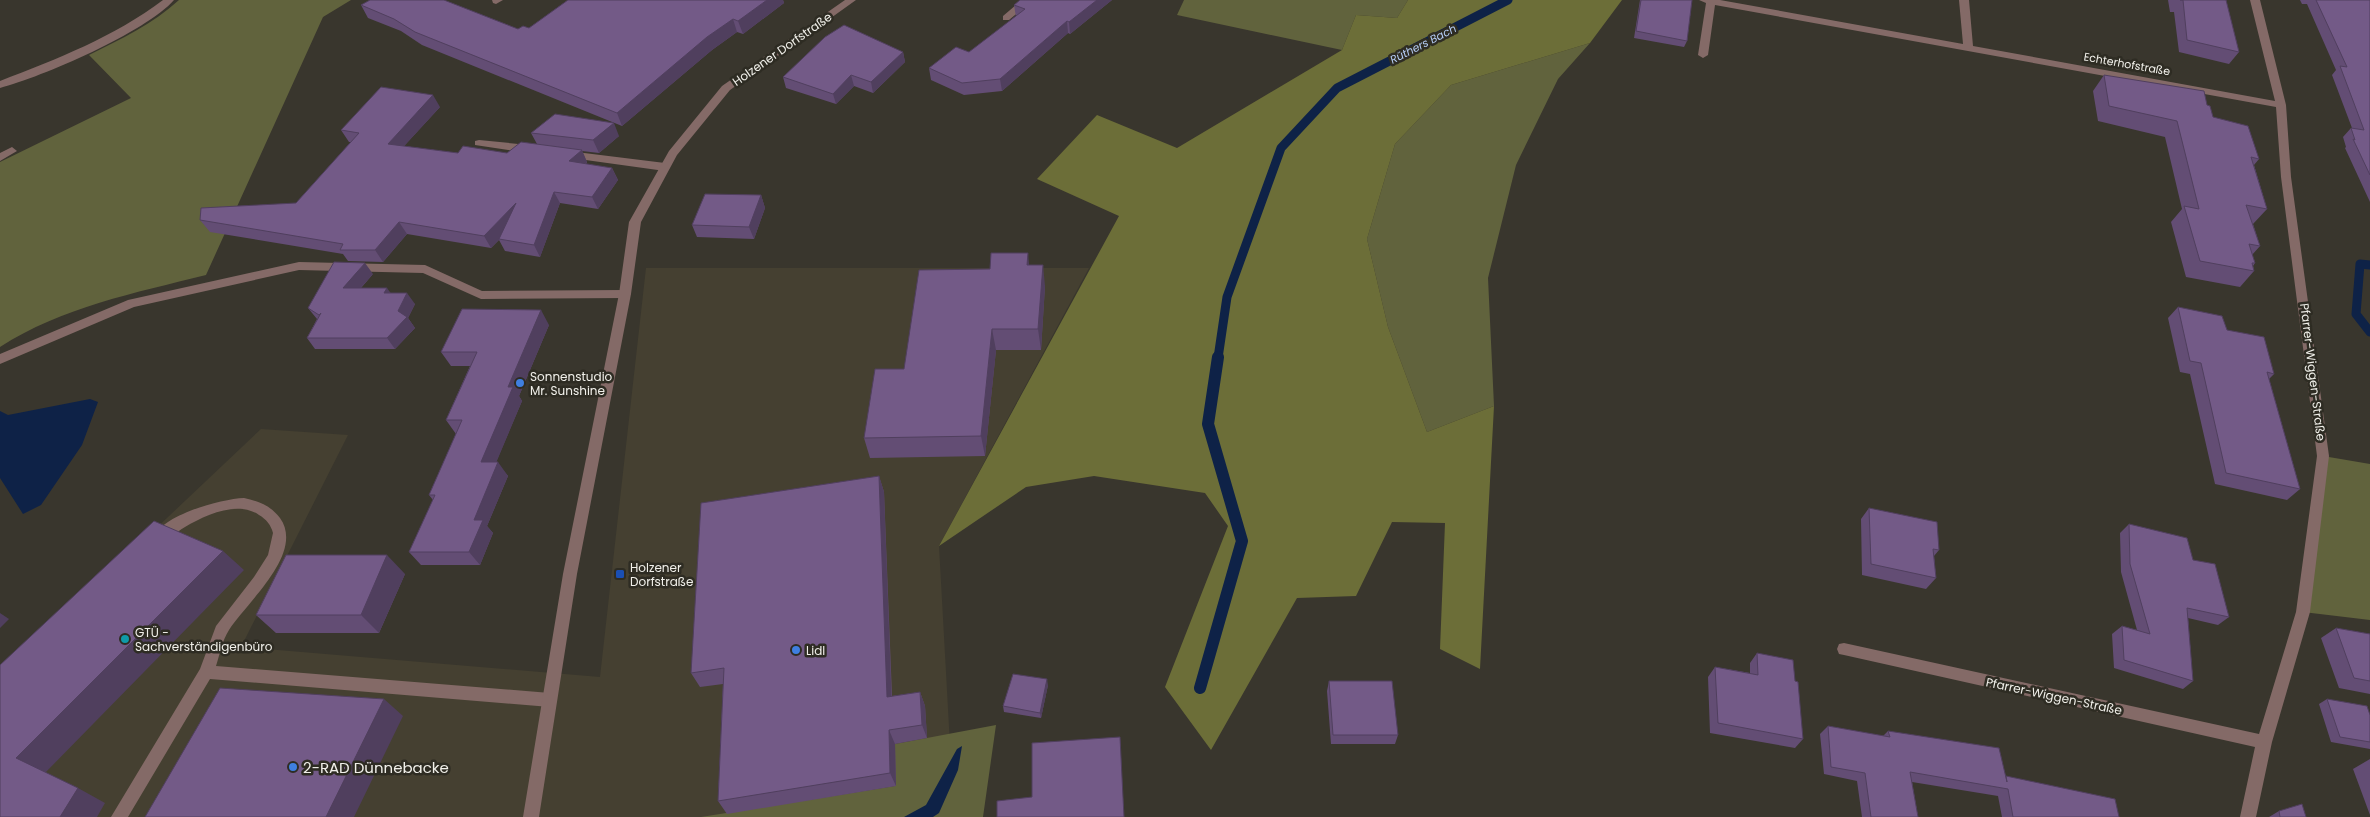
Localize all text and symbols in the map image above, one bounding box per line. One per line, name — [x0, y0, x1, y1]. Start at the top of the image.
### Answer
street label: Holzener Dorfstraße — [729, 8, 835, 90]
water label: Rüthers Bach — [1387, 20, 1459, 68]
street label: Echterhofstraße — [2082, 49, 2172, 80]
street label: Pfarrer-Wiggen-Straße — [2296, 302, 2330, 442]
place label: Sonnenstudio Mr. Sunshine — [530, 368, 613, 399]
marker: Sonnenstudio Mr. Sunshine — [514, 377, 526, 389]
place label: Holzener Dorfstraße — [630, 559, 693, 590]
marker: Holzener Dorfstraße — [614, 568, 626, 580]
place label: GTÜ - Sachverständigenbüro — [135, 624, 273, 655]
marker: GTÜ - Sachverständigenbüro — [119, 633, 131, 645]
place label: Lidl — [806, 642, 825, 659]
marker: Lidl — [790, 644, 802, 656]
street label: Pfarrer-Wiggen-Straße — [1984, 673, 2124, 719]
place label: 2-RAD Dünnebacke — [303, 757, 449, 778]
marker: 2-RAD Dünnebacke — [287, 761, 299, 773]

